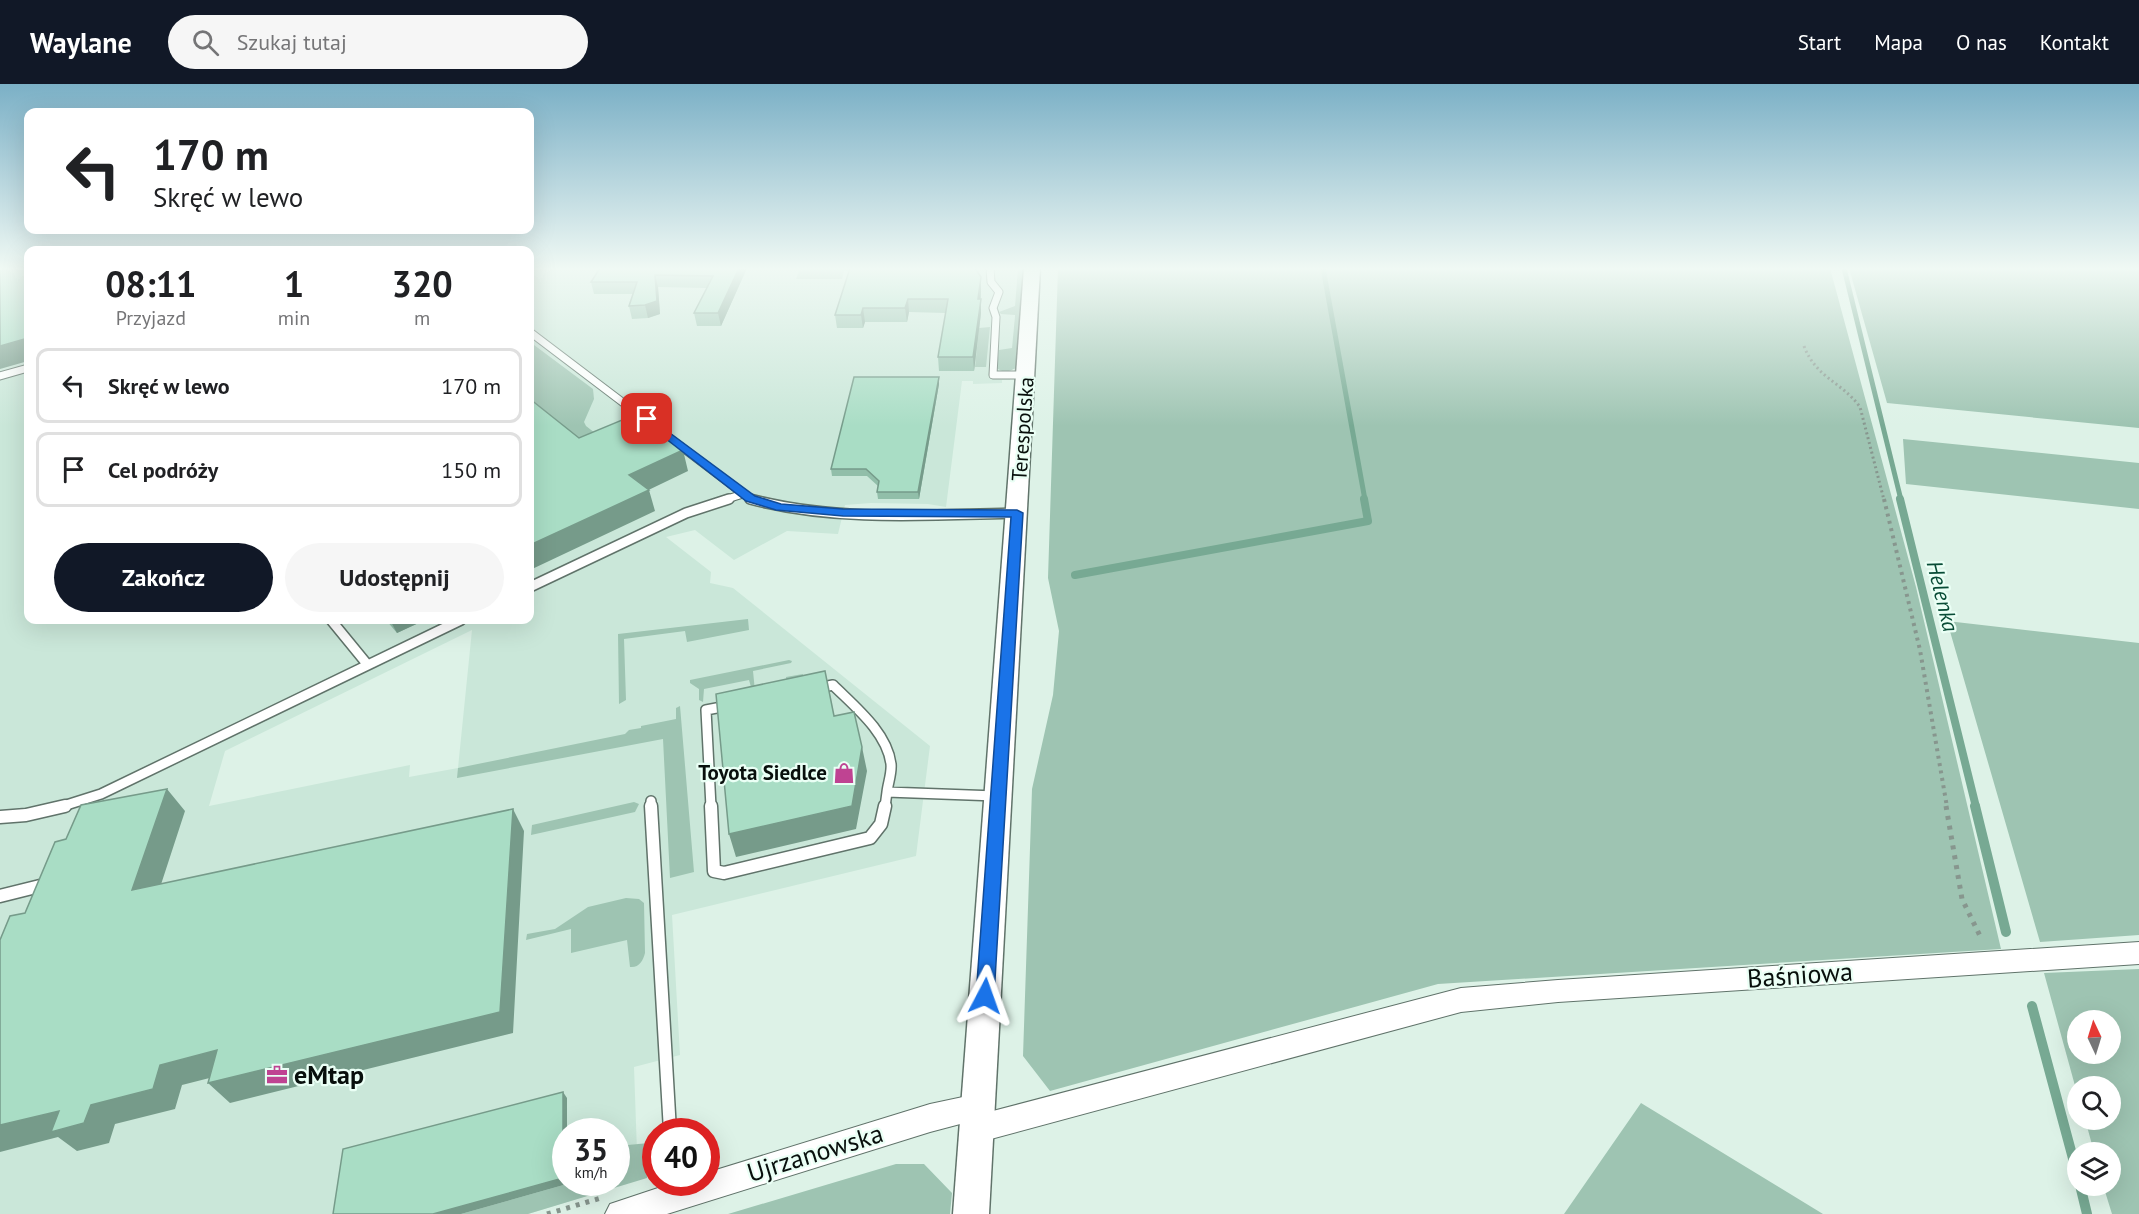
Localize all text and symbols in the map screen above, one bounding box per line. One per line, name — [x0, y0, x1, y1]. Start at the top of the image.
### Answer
search box — [168, 15, 588, 69]
text: Waylane — [30, 24, 132, 61]
icon: search — [189, 26, 222, 59]
text: Szukaj tutaj — [237, 28, 347, 56]
text: Start — [1798, 29, 1841, 56]
text: Mapa — [1874, 29, 1923, 56]
text: O nas — [1956, 29, 2007, 56]
text: Kontakt — [2040, 29, 2109, 56]
text: 170 m — [153, 127, 269, 182]
icon: left — [54, 132, 132, 210]
text: Skręć w lewo — [153, 180, 303, 214]
text: 08:11 — [105, 260, 197, 307]
text: 1 — [284, 260, 304, 307]
text: 320 — [392, 260, 453, 307]
text: Przyjazd — [116, 305, 186, 331]
text: min — [278, 305, 310, 331]
text: m — [414, 305, 430, 331]
icon: left — [57, 369, 90, 402]
text: Skręć w lewo — [108, 372, 229, 400]
text: 170 m — [441, 372, 501, 400]
street label: Terespolska — [1005, 376, 1040, 482]
pin — [621, 393, 672, 444]
icon: arrive — [630, 402, 663, 435]
icon: arrive — [57, 453, 90, 486]
text: Cel podróży — [108, 456, 218, 484]
text: 150 m — [441, 456, 501, 484]
button: Zakończ — [54, 543, 273, 612]
button: Udostępnij — [285, 543, 504, 612]
water label: Helenka — [1921, 558, 1965, 635]
place label: Toyota Siedlce — [698, 759, 827, 786]
shop icon: Toyota Siedlce — [832, 761, 856, 785]
street label: Baśniowa — [1746, 954, 1854, 995]
position arrow — [953, 964, 1017, 1028]
north arrow — [2067, 1010, 2121, 1064]
map controls — [2067, 1010, 2121, 1196]
place label: eMtap — [294, 1058, 364, 1091]
office icon: eMtap — [265, 1063, 289, 1087]
button: search — [2067, 1076, 2121, 1130]
street label: Ujrzanowska — [743, 1116, 887, 1189]
speed limit sign: 40 — [642, 1118, 720, 1196]
text: 35 — [574, 1130, 608, 1169]
button: layers — [2067, 1142, 2121, 1196]
text: km/h — [575, 1163, 607, 1182]

